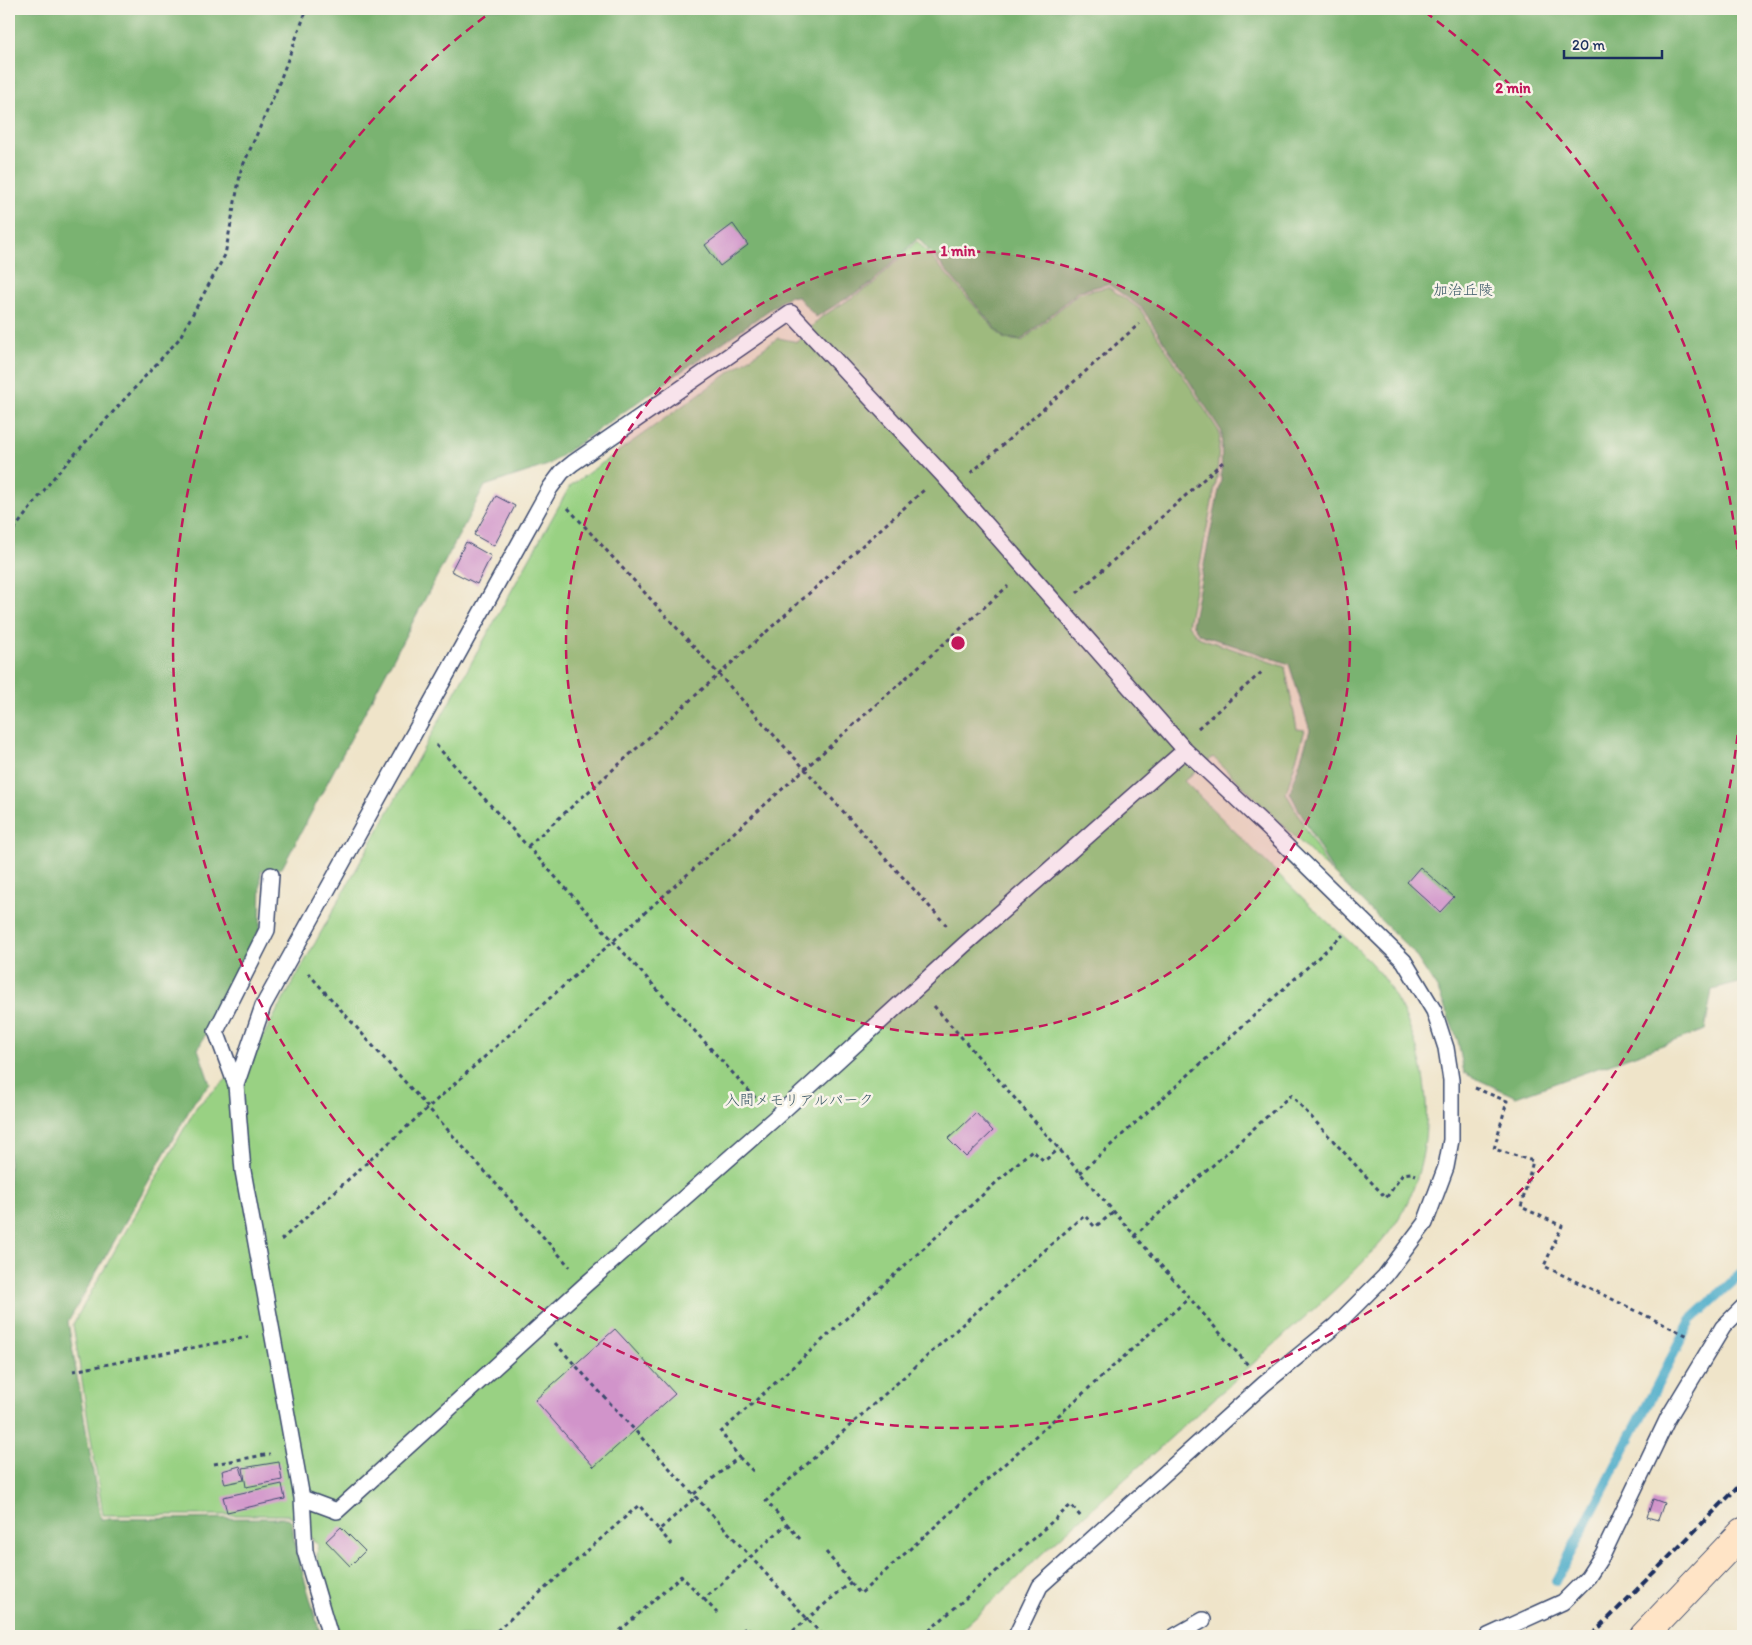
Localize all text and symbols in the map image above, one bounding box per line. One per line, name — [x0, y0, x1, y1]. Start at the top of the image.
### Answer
scale bar — [1564, 28, 1662, 60]
text: 20 m — [1572, 36, 1606, 54]
text: 2 min — [1495, 79, 1532, 97]
text: 1 min — [941, 242, 976, 260]
park label: 加治丘陵 — [1433, 281, 1493, 299]
centre of rings — [949, 634, 967, 652]
park label: 入間メモリアルパーク — [724, 1091, 874, 1109]

